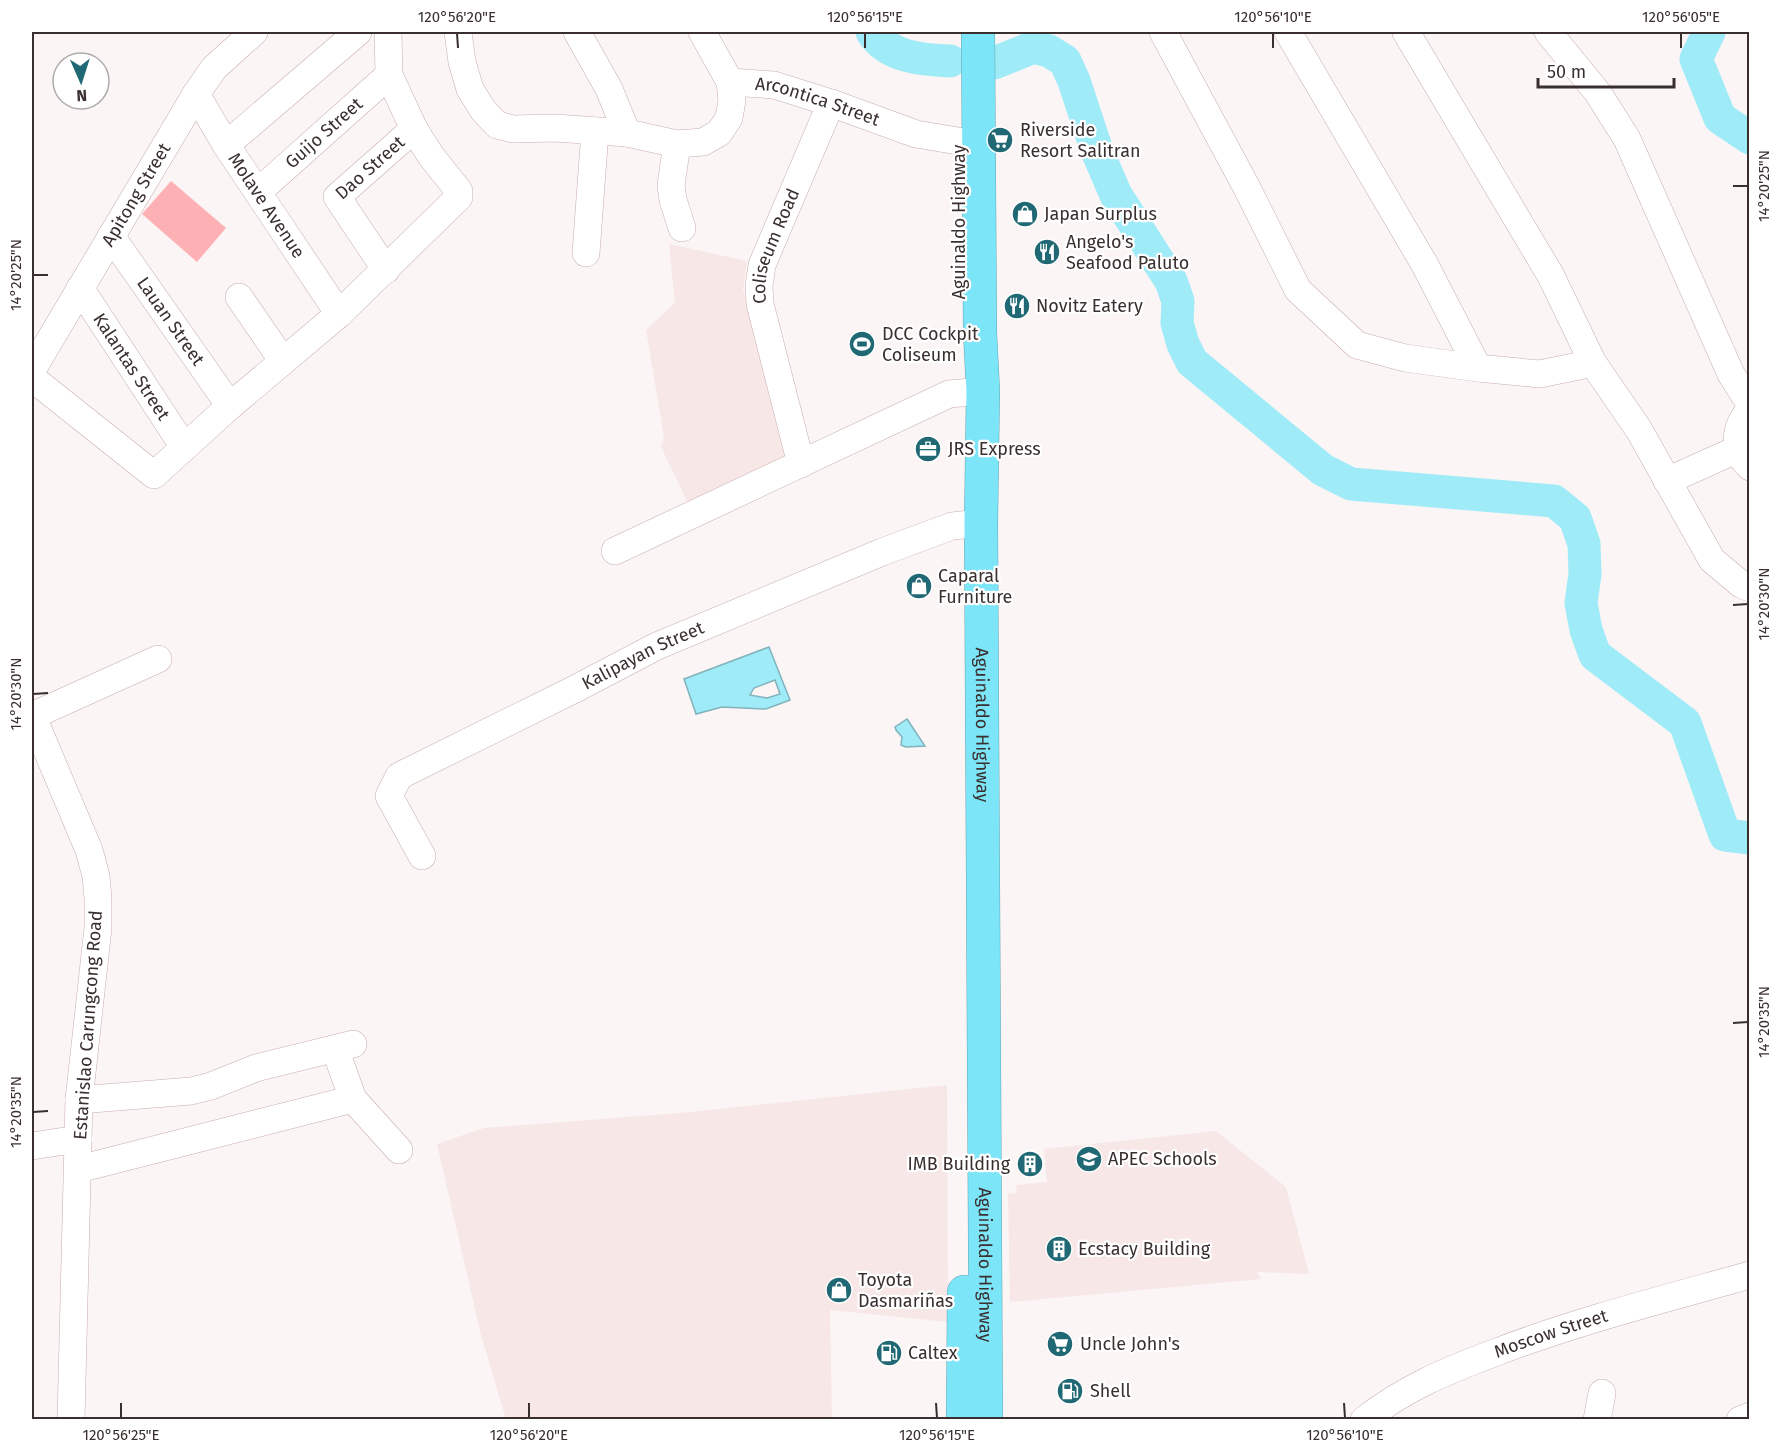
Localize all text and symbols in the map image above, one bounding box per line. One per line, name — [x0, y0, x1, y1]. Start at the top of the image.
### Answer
text: 120°56'20"E — [418, 8, 496, 26]
text: 120°56'15"E — [827, 8, 903, 26]
text: 120°56'10"E — [1234, 8, 1312, 26]
text: 120°56'05"E — [1642, 8, 1720, 26]
north arrow — [51, 51, 111, 111]
scale bar — [1538, 51, 1674, 89]
text: 50 m — [1547, 61, 1586, 83]
street label: Arcontica Street — [754, 73, 883, 131]
text: N — [76, 86, 88, 105]
street label: Guijo Street — [281, 93, 367, 173]
place label: Riverside Resort Salitran — [1020, 119, 1141, 162]
supermarket icon: Riverside Resort Salitran — [985, 125, 1015, 155]
street label: Dao Street — [331, 131, 410, 204]
street label: Apitong Street — [97, 139, 176, 250]
street label: Aguinaldo Highway — [948, 144, 970, 299]
street label: Molave Avenue — [223, 149, 310, 263]
text: 14°20'25"N — [1755, 150, 1773, 222]
street label: Coliseum Road — [748, 185, 804, 304]
shop icon: Japan Surplus — [1010, 199, 1040, 229]
place label: Japan Surplus — [1044, 203, 1157, 225]
place label: Angelo's Seafood Paluto — [1066, 231, 1189, 274]
restaurant icon: Angelo's Seafood Paluto — [1032, 237, 1062, 267]
text: 14°20'25"N — [7, 239, 25, 311]
street label: Lauan Street — [132, 273, 209, 370]
restaurant icon: Novitz Eatery — [1002, 291, 1032, 321]
place label: Novitz Eatery — [1036, 295, 1143, 317]
street label: Kalantas Street — [88, 309, 175, 425]
place label: DCC Cockpit Coliseum — [882, 323, 979, 366]
sports icon: DCC Cockpit Coliseum — [847, 329, 877, 359]
office icon: JRS Express — [913, 434, 943, 464]
place label: JRS Express — [948, 438, 1041, 460]
place label: Caparal Furniture — [938, 565, 1012, 608]
text: 14°20'30"N — [1755, 567, 1773, 641]
shop icon: Caparal Furniture — [904, 571, 934, 601]
street label: Kalipayan Street — [578, 616, 708, 694]
street label: Aguinaldo Highway — [971, 647, 994, 803]
text: 14°20'30"N — [7, 657, 25, 731]
street label: Estanislao Carungcong Road — [69, 909, 107, 1141]
text: 14°20'35"N — [1755, 986, 1773, 1058]
text: 14°20'35"N — [7, 1076, 25, 1148]
school or university icon: APEC Schools — [1074, 1144, 1104, 1174]
place label: APEC Schools — [1108, 1148, 1217, 1170]
building icon: IMB Building — [1015, 1149, 1045, 1179]
place label: IMB Building — [908, 1153, 1011, 1175]
street label: Aguinaldo Highway — [974, 1187, 997, 1343]
building icon: Ecstacy Building — [1044, 1234, 1074, 1264]
place label: Ecstacy Building — [1078, 1238, 1211, 1260]
place label: Toyota Dasmariñas — [858, 1269, 953, 1312]
shop icon: Toyota Dasmariñas — [824, 1275, 854, 1305]
street label: Moscow Street — [1491, 1304, 1611, 1363]
supermarket icon: Uncle John's — [1045, 1329, 1075, 1359]
place label: Uncle John's — [1080, 1333, 1180, 1355]
fuel station icon: Caltex — [874, 1338, 904, 1368]
place label: Caltex — [908, 1342, 958, 1364]
fuel station icon: Shell — [1055, 1376, 1085, 1406]
place label: Shell — [1090, 1380, 1131, 1402]
text: 120°56'25"E — [82, 1426, 160, 1444]
text: 120°56'20"E — [490, 1426, 568, 1444]
text: 120°56'15"E — [899, 1426, 975, 1444]
text: 120°56'10"E — [1306, 1426, 1384, 1444]

